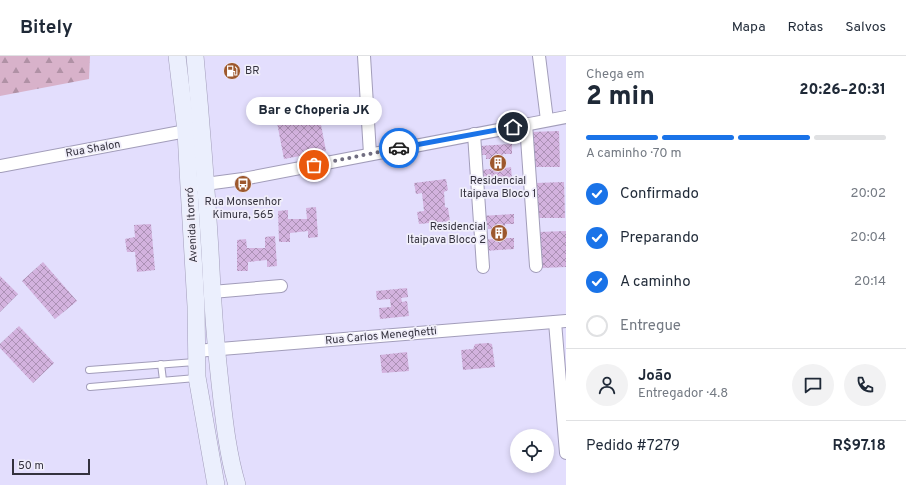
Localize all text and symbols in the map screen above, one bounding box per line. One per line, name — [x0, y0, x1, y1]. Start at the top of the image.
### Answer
text: Bitely — [20, 16, 73, 40]
text: Mapa — [732, 19, 766, 36]
text: Rotas — [788, 19, 823, 36]
text: Salvos — [845, 19, 886, 36]
fuel station icon: BR — [222, 61, 242, 81]
place label: BR — [245, 64, 259, 78]
text: Chega em — [586, 67, 645, 83]
text: 2 min — [586, 81, 655, 114]
text: 20:26–20:31 — [799, 81, 886, 100]
callout: Bar e Choperia JK — [246, 97, 382, 125]
text: Bar e Choperia JK — [258, 103, 370, 119]
pin — [496, 110, 530, 144]
icon: home — [502, 116, 524, 138]
courier — [379, 128, 419, 168]
street label: Rua Shalon — [64, 137, 122, 161]
icon: car — [388, 137, 410, 159]
text: A caminho · 70 m — [586, 146, 682, 162]
pin — [297, 148, 331, 182]
building icon: Residencial Itaipava Bloco 1 — [488, 153, 508, 173]
icon: bag — [303, 154, 325, 176]
bus stop icon: Rua Monsenhor Kimura, 565 — [233, 174, 253, 194]
place label: Residencial Itaipava Bloco 1 — [460, 174, 536, 201]
icon: check — [586, 183, 608, 205]
text: Confirmado — [620, 185, 699, 204]
text: 20:02 — [850, 186, 886, 202]
street label: Avenida Itororó — [183, 187, 201, 263]
place label: Rua Monsenhor Kimura, 565 — [205, 195, 282, 222]
place label: Residencial Itaipava Bloco 2 — [407, 220, 486, 247]
building icon: Residencial Itaipava Bloco 2 — [489, 223, 509, 243]
icon: check — [586, 227, 608, 249]
text: Preparando — [620, 229, 699, 248]
text: 20:04 — [850, 230, 886, 246]
icon: check — [586, 271, 608, 293]
text: A caminho — [620, 273, 691, 292]
text: 20:14 — [854, 274, 886, 290]
text: Entregue — [620, 317, 681, 336]
street label: Rua Carlos Meneghetti — [325, 324, 437, 348]
button: person — [586, 364, 628, 406]
button: chat — [792, 364, 834, 406]
button: phone — [844, 364, 886, 406]
text: João — [638, 367, 672, 386]
text: Entregador · 4.8 — [638, 386, 728, 402]
map controls — [510, 429, 554, 473]
button: locate — [510, 429, 554, 473]
text: Pedido #7279 — [586, 437, 680, 456]
text: R$97.18 — [832, 437, 886, 456]
scale bar — [12, 457, 90, 476]
text: 50 m — [18, 459, 44, 473]

